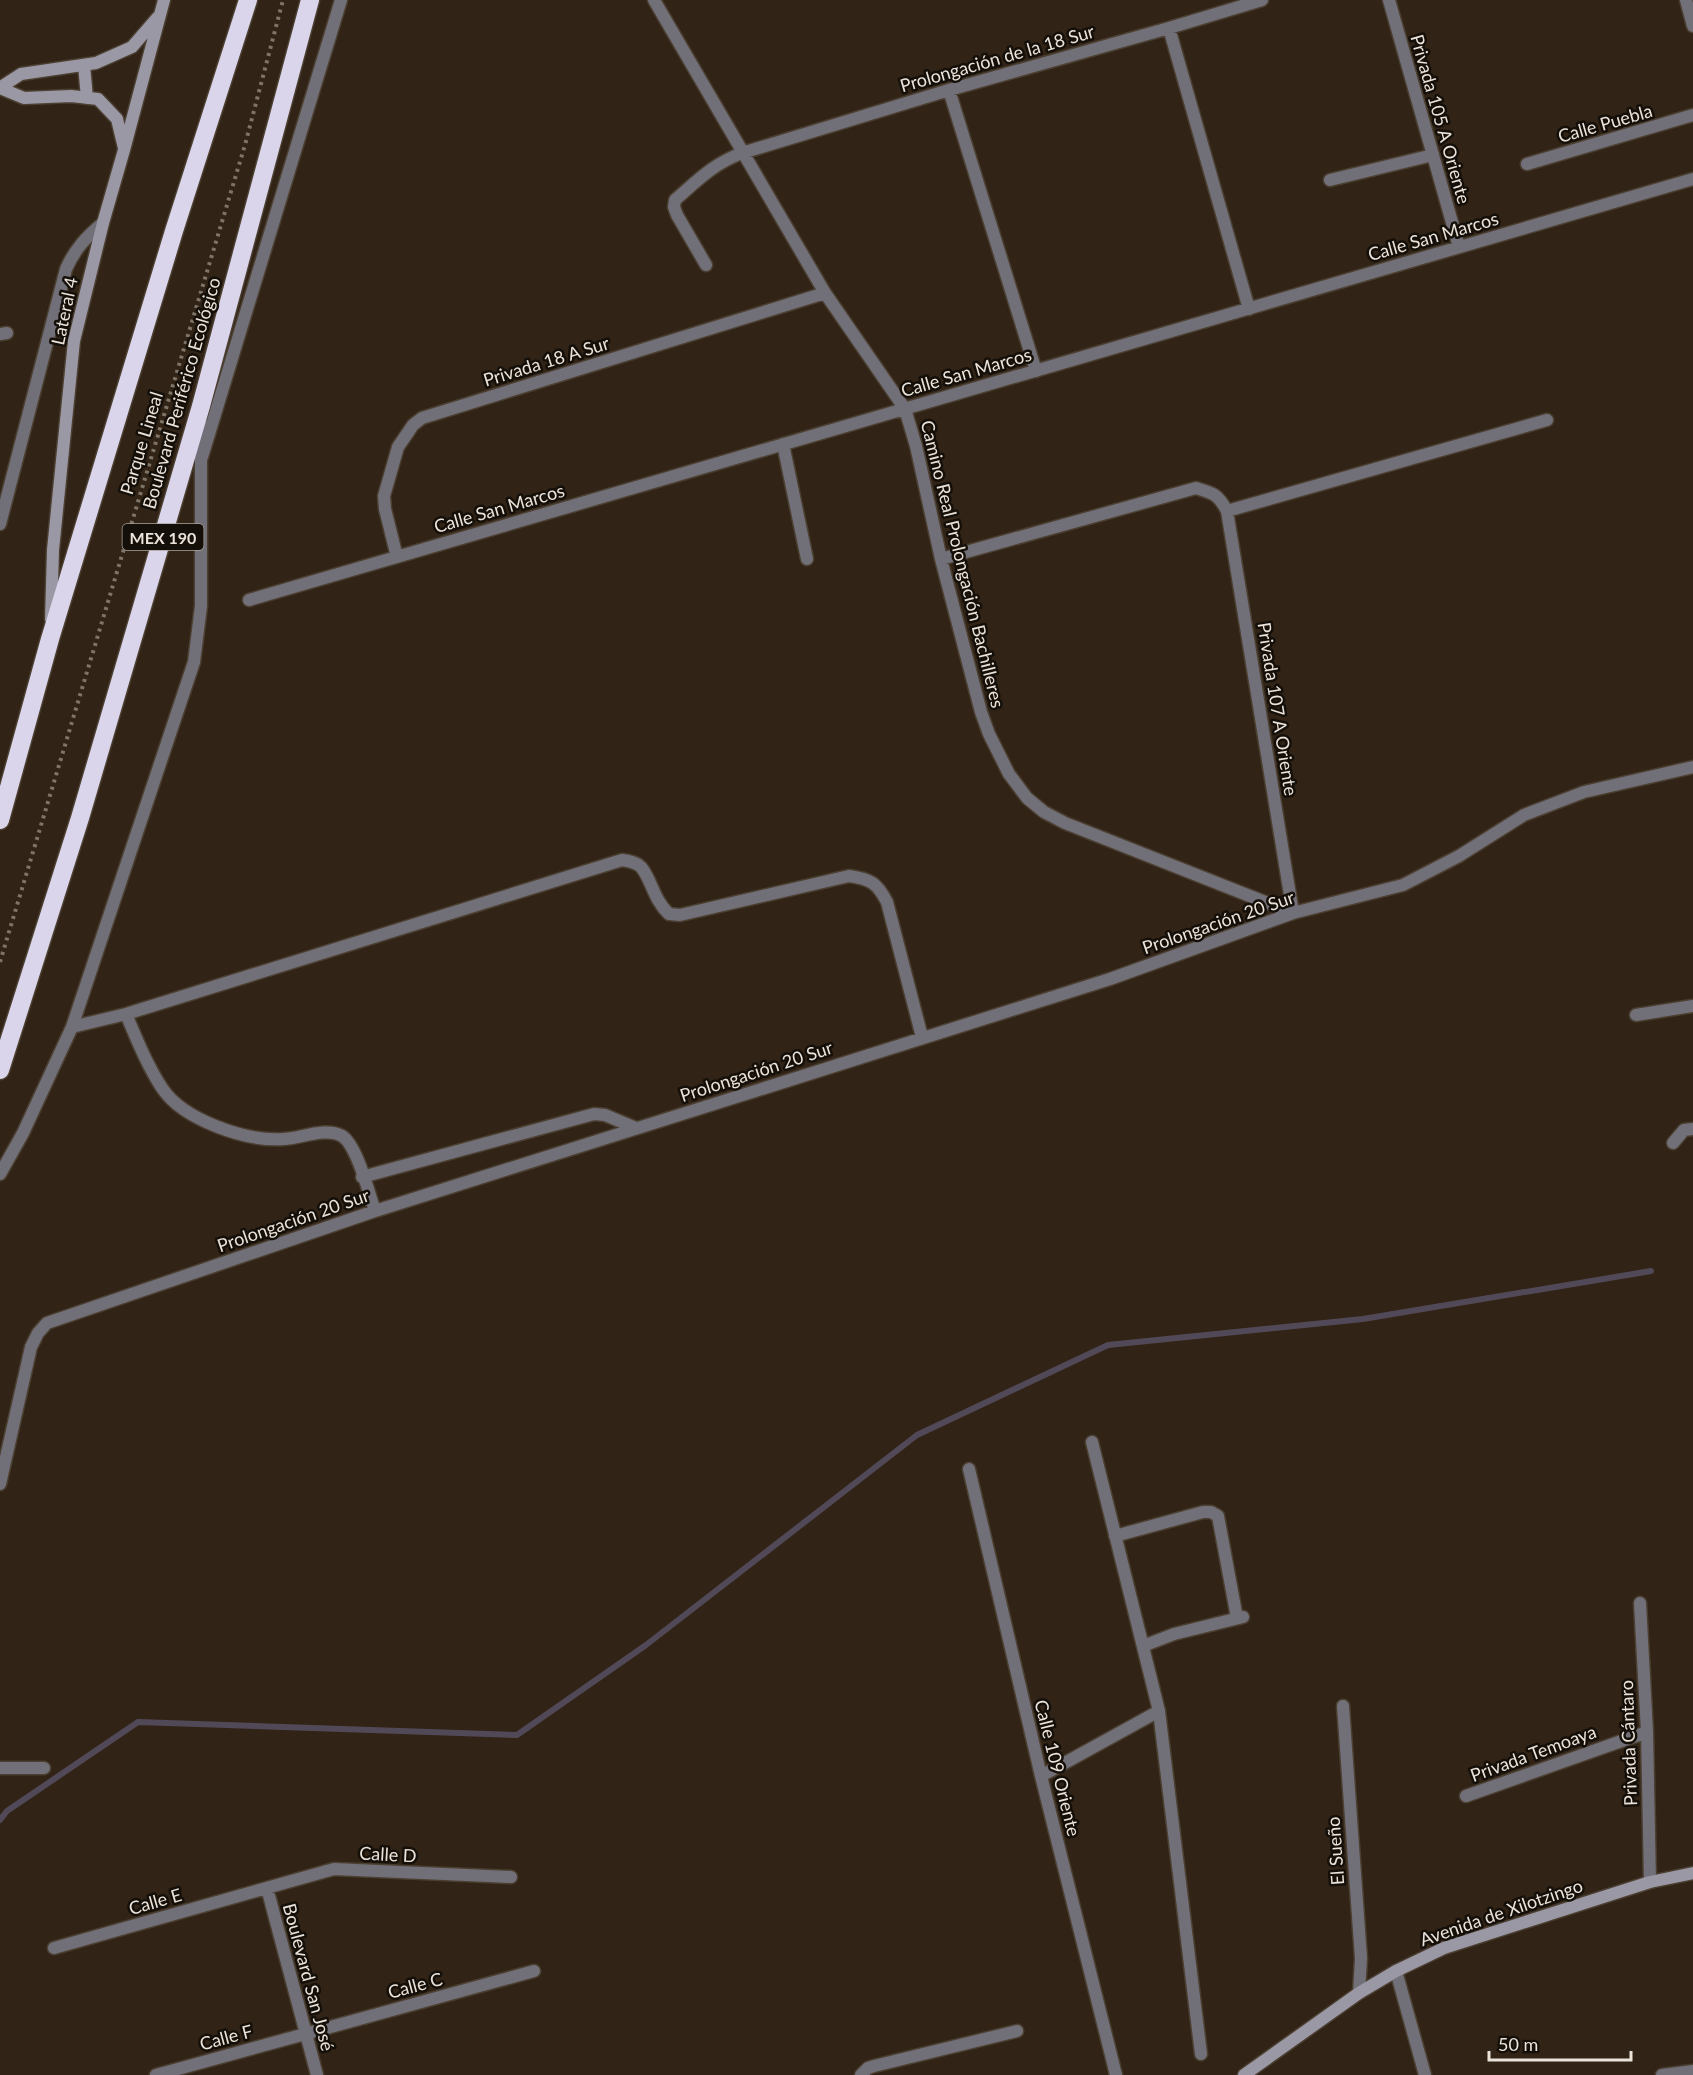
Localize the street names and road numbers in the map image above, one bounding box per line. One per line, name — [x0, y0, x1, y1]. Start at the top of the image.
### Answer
street label: Prolongación de la 18 Sur — [897, 20, 1097, 96]
street label: Privada 105 A Oriente — [1406, 32, 1476, 206]
street label: Calle Puebla — [1555, 99, 1655, 147]
street label: Calle San Marcos — [1365, 207, 1501, 265]
street label: Lateral 4 — [46, 275, 82, 347]
street label: Boulevard Periférico Ecológico — [137, 275, 225, 511]
street label: Privada 18 A Sur — [480, 331, 612, 391]
street label: Calle San Marcos — [898, 343, 1034, 401]
street label: Parque Lineal — [115, 389, 167, 497]
street label: Camino Real Prolongación Bachilleres — [917, 418, 1009, 710]
street label: Calle San Marcos — [431, 479, 567, 537]
road number: MEX 190 — [122, 524, 204, 550]
street label: Privada 107 A Oriente — [1253, 621, 1303, 797]
street label: Prolongación 20 Sur — [1139, 886, 1297, 958]
street label: Prolongación 20 Sur — [677, 1036, 836, 1106]
street label: Prolongación 20 Sur — [214, 1184, 372, 1256]
street label: Privada Cántaro — [1615, 1680, 1641, 1806]
street label: Calle 109 Oriente — [1030, 1697, 1086, 1839]
street label: Privada Temoaya — [1467, 1720, 1599, 1786]
street label: El Sueño — [1322, 1816, 1348, 1886]
street label: Calle D — [359, 1842, 417, 1866]
street label: Avenida de Xilotzingo — [1417, 1874, 1585, 1950]
street label: Calle E — [126, 1883, 184, 1919]
street label: Boulevard San José — [279, 1901, 339, 2053]
street label: Calle C — [385, 1967, 445, 2003]
street label: Calle F — [197, 2019, 255, 2055]

